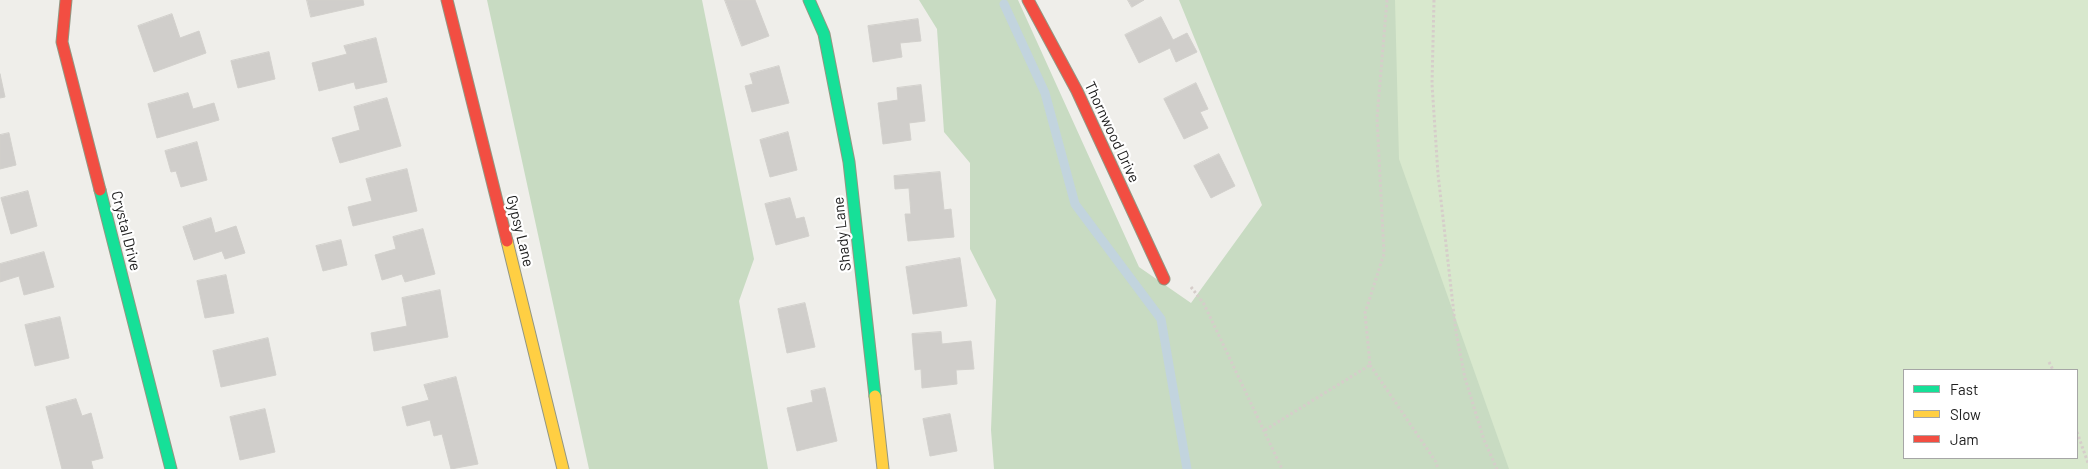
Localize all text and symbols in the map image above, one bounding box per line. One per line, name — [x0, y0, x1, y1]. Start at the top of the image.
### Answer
street label: Thornwood Drive — [1081, 79, 1143, 185]
street label: Crystal Drive — [107, 189, 145, 273]
street label: Gypsy Lane — [502, 193, 538, 269]
street label: Shady Lane — [829, 196, 855, 272]
legend — [1903, 369, 2078, 459]
text: Fast — [1950, 380, 1978, 398]
text: Slow — [1950, 405, 1981, 423]
text: Jam — [1950, 430, 1979, 448]

